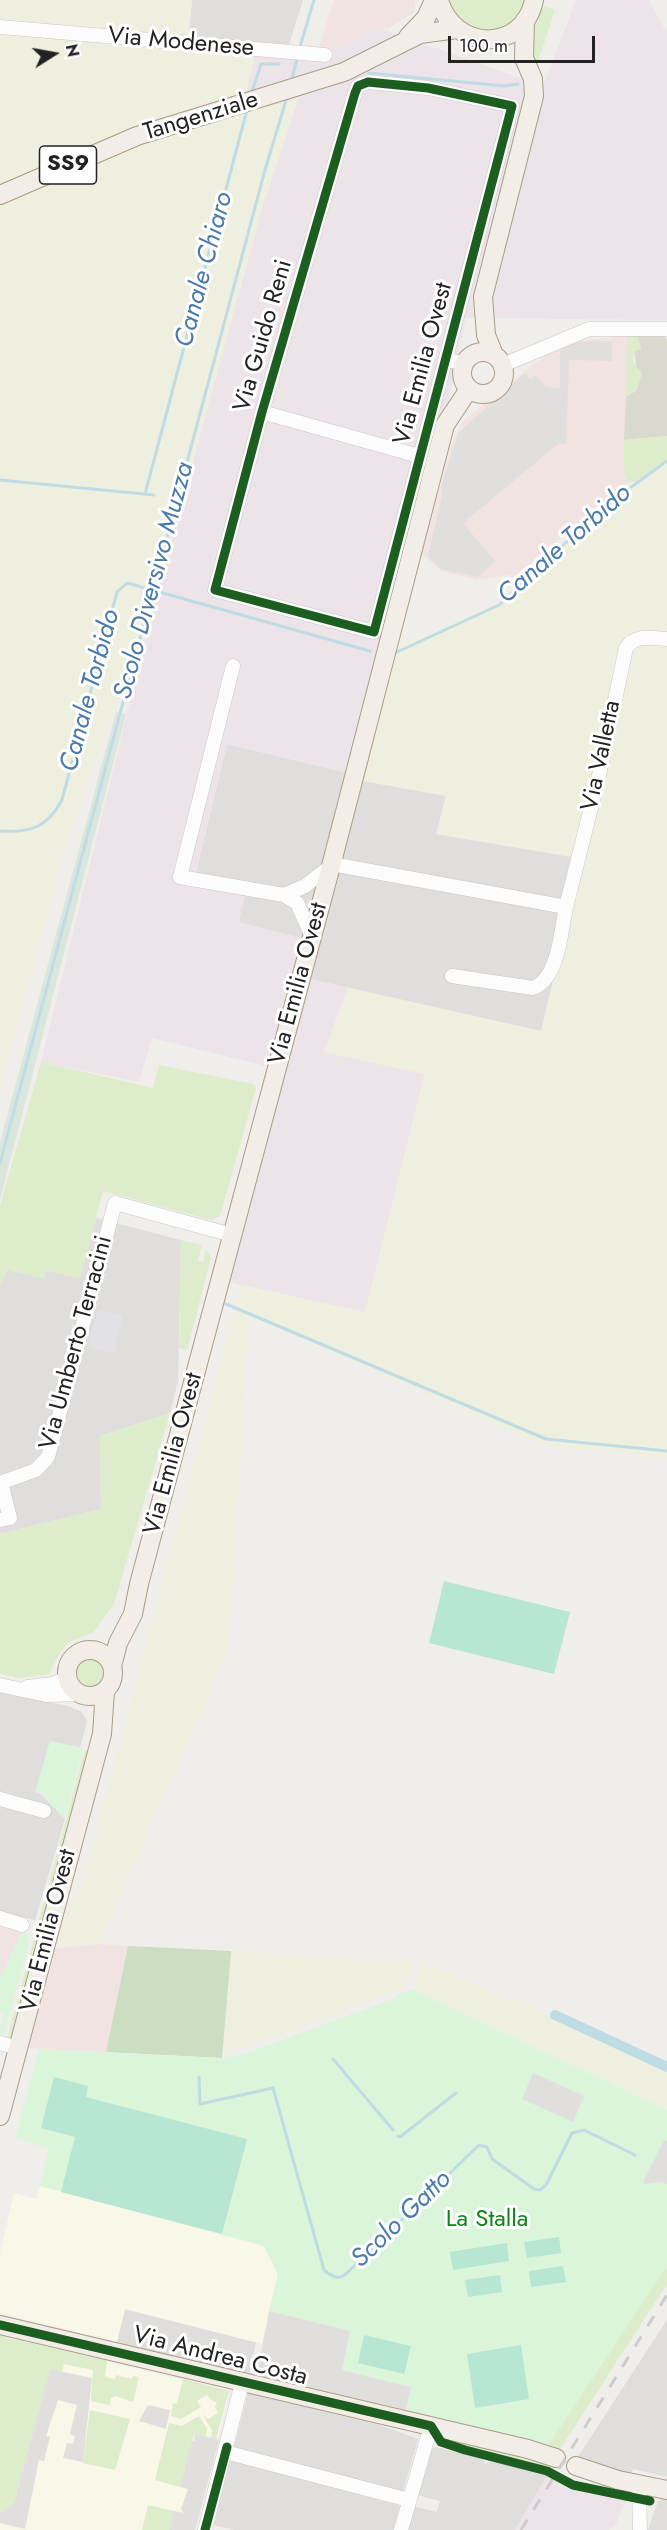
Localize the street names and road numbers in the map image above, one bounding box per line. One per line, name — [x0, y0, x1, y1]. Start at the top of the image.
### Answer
street label: Via Modenese — [107, 22, 255, 64]
street label: Tangenziale — [140, 86, 262, 148]
road number: SS9 — [40, 146, 97, 184]
street label: Via Guido Reni — [229, 257, 299, 415]
street label: Via Emilia Ovest — [389, 280, 459, 448]
street label: Via Valletta — [576, 698, 628, 814]
street label: Via Emilia Ovest — [264, 900, 334, 1068]
street label: Via Umberto Terracini — [35, 1233, 119, 1453]
street label: Via Emilia Ovest — [139, 1370, 209, 1538]
street label: Via Emilia Ovest — [15, 1847, 83, 2015]
street label: Via Andrea Costa — [130, 2321, 310, 2393]

